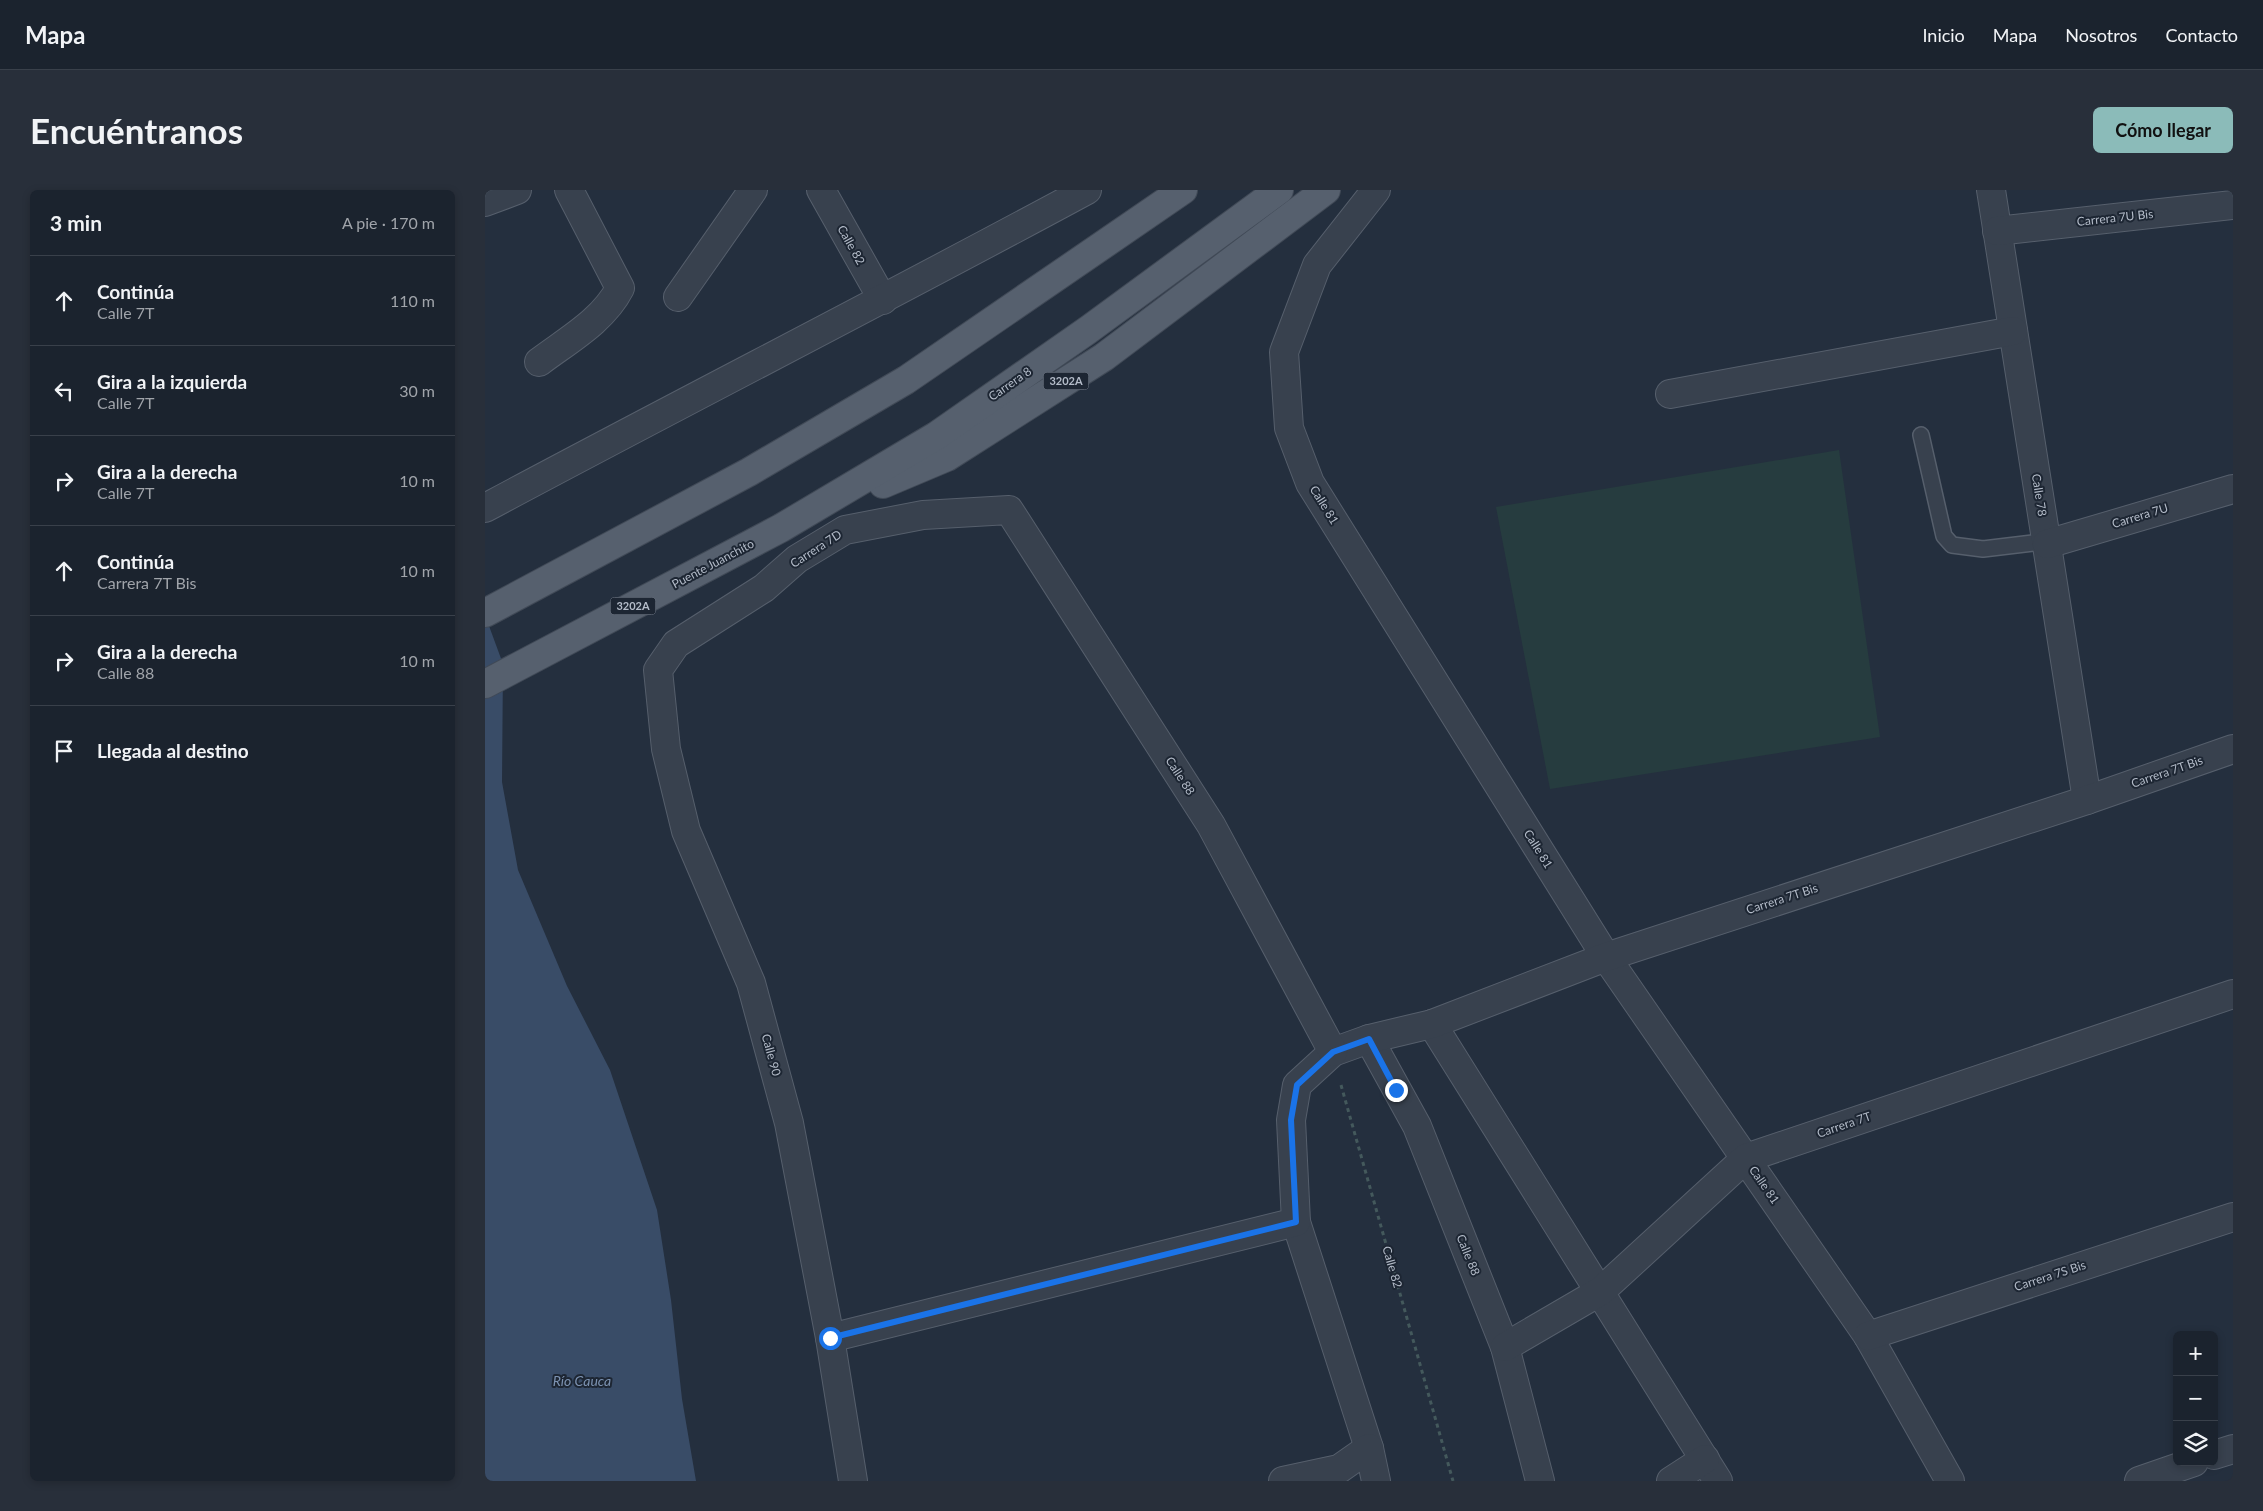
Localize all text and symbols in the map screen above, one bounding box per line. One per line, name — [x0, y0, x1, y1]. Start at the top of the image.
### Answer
text: Mapa — [25, 20, 85, 49]
text: Inicio — [1922, 24, 1965, 46]
text: Mapa — [1993, 24, 2037, 46]
text: Nosotros — [2065, 24, 2137, 46]
text: Contacto — [2165, 24, 2238, 46]
button: Cómo llegar — [2093, 107, 2233, 153]
text: Encuéntranos — [30, 109, 243, 151]
street label: Carrera 7U Bis — [2076, 206, 2154, 229]
text: 3 min — [50, 210, 102, 235]
text: A pie · 170 m — [342, 213, 435, 232]
street label: Calle 82 — [834, 222, 868, 267]
text: Continúa — [97, 280, 174, 303]
icon: ahead — [50, 287, 78, 315]
text: 110 m — [390, 291, 435, 310]
text: Calle 7T — [97, 303, 154, 322]
street label: Carrera 8 — [985, 363, 1034, 404]
text: Gira a la izquierda — [97, 370, 247, 393]
road number: 3202A — [1043, 372, 1089, 390]
icon: left — [50, 377, 78, 405]
text: 30 m — [399, 381, 435, 400]
text: Calle 7T — [97, 393, 154, 412]
text: Gira a la derecha — [97, 460, 237, 483]
icon: right — [50, 467, 78, 495]
text: 10 m — [399, 471, 435, 490]
street label: Calle 78 — [2029, 473, 2050, 517]
text: Calle 7T — [97, 483, 154, 502]
street label: Calle 81 — [1307, 483, 1342, 527]
street label: Carrera 7U — [2110, 500, 2170, 531]
street label: Carrera 7D — [787, 526, 844, 571]
street label: Puente Juanchito — [669, 536, 757, 591]
text: Continúa — [97, 550, 174, 573]
icon: ahead — [50, 557, 78, 585]
text: 10 m — [399, 561, 435, 580]
text: Carrera 7T Bis — [97, 573, 196, 592]
road number: 3202A — [611, 598, 655, 614]
text: Gira a la derecha — [97, 640, 237, 663]
icon: right — [50, 647, 78, 675]
text: 10 m — [399, 651, 435, 670]
text: Calle 88 — [97, 663, 154, 682]
icon: arrive — [50, 737, 78, 765]
text: Llegada al destino — [97, 739, 249, 762]
street label: Carrera 7T Bis — [2129, 752, 2205, 791]
street label: Calle 88 — [1162, 754, 1198, 798]
street label: Calle 81 — [1521, 827, 1556, 871]
street label: Carrera 7T Bis — [1744, 880, 1820, 917]
street label: Calle 90 — [759, 1032, 784, 1078]
route end — [1385, 1079, 1408, 1102]
street label: Carrera 7T — [1815, 1108, 1873, 1141]
street label: Calle 81 — [1746, 1163, 1783, 1207]
street label: Calle 88 — [1453, 1232, 1483, 1278]
street label: Calle 82 — [1379, 1244, 1406, 1290]
street label: Carrera 7S Bis — [2012, 1257, 2088, 1294]
route start — [819, 1327, 842, 1350]
map controls — [2173, 1331, 2218, 1466]
button: + — [2173, 1331, 2218, 1376]
water label: Río Cauca — [553, 1372, 611, 1389]
button: − — [2173, 1376, 2218, 1421]
button: layers — [2173, 1421, 2218, 1466]

